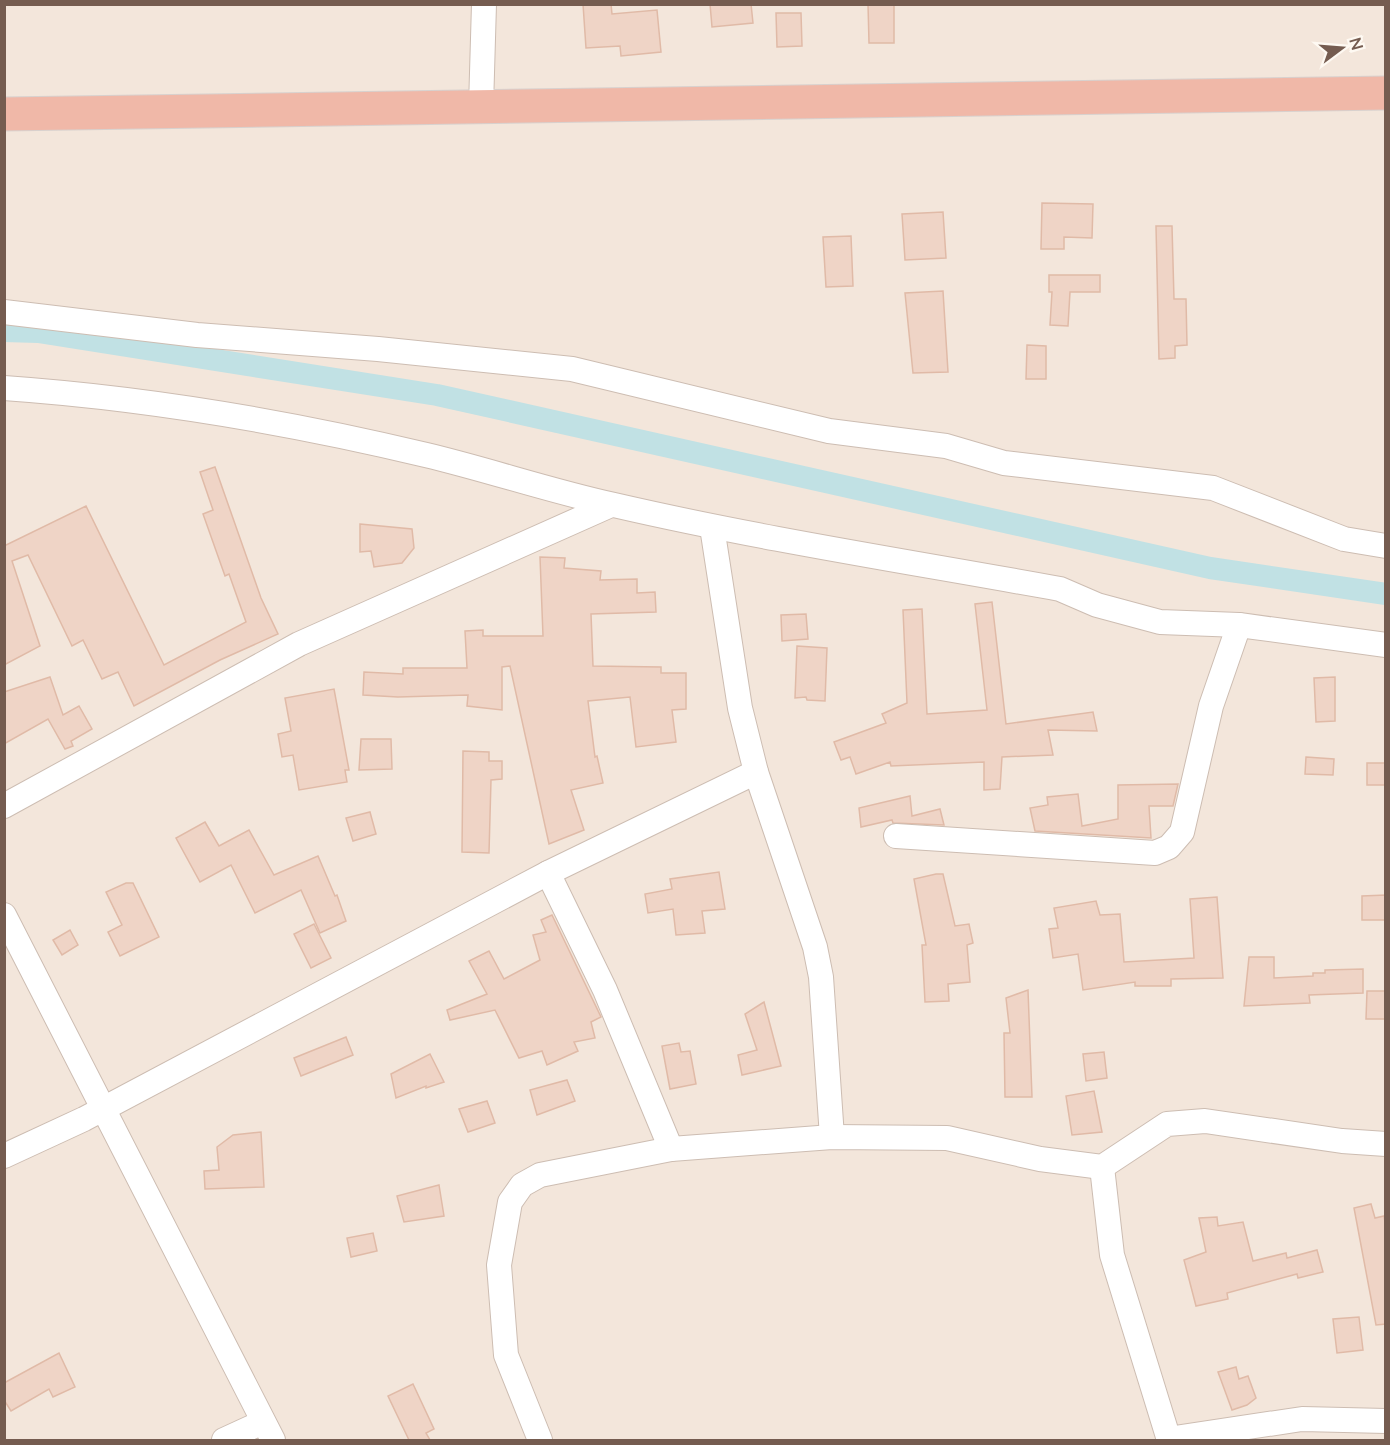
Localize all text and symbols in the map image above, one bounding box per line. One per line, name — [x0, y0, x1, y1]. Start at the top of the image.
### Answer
north arrow — [1312, 18, 1372, 78]
text: N — [1346, 35, 1368, 52]

